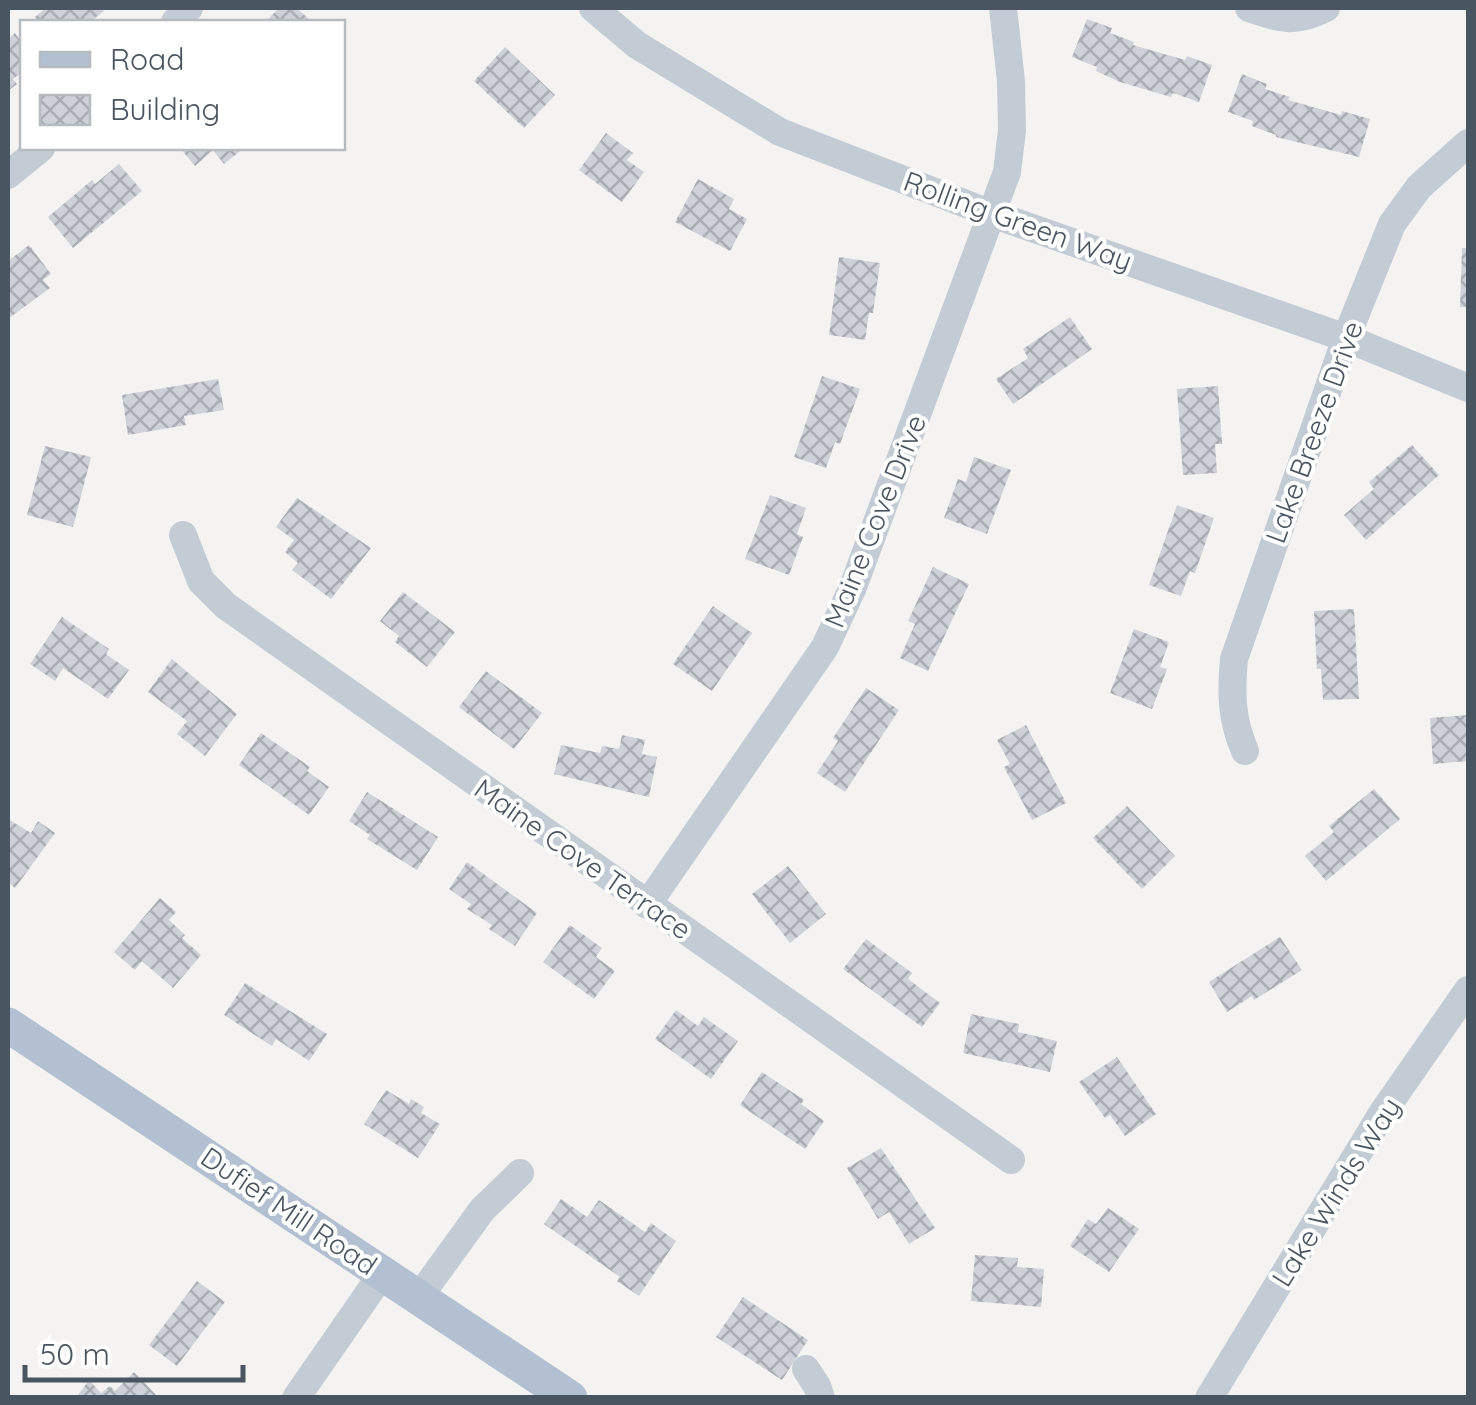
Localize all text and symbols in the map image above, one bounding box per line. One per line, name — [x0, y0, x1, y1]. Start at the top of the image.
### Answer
legend — [20, 20, 345, 150]
text: Road — [110, 40, 184, 78]
text: Building — [110, 90, 220, 128]
street label: Rolling Green Way — [899, 163, 1137, 278]
street label: Lake Breeze Drive — [1257, 316, 1370, 548]
street label: Maine Cove Drive — [816, 409, 933, 632]
street label: Maine Cove Terrace — [468, 771, 699, 947]
street label: Lake Winds Way — [1263, 1091, 1408, 1293]
street label: Dufief Mill Road — [195, 1139, 384, 1282]
scale bar — [25, 1320, 242, 1382]
text: 50 m — [40, 1335, 110, 1373]

